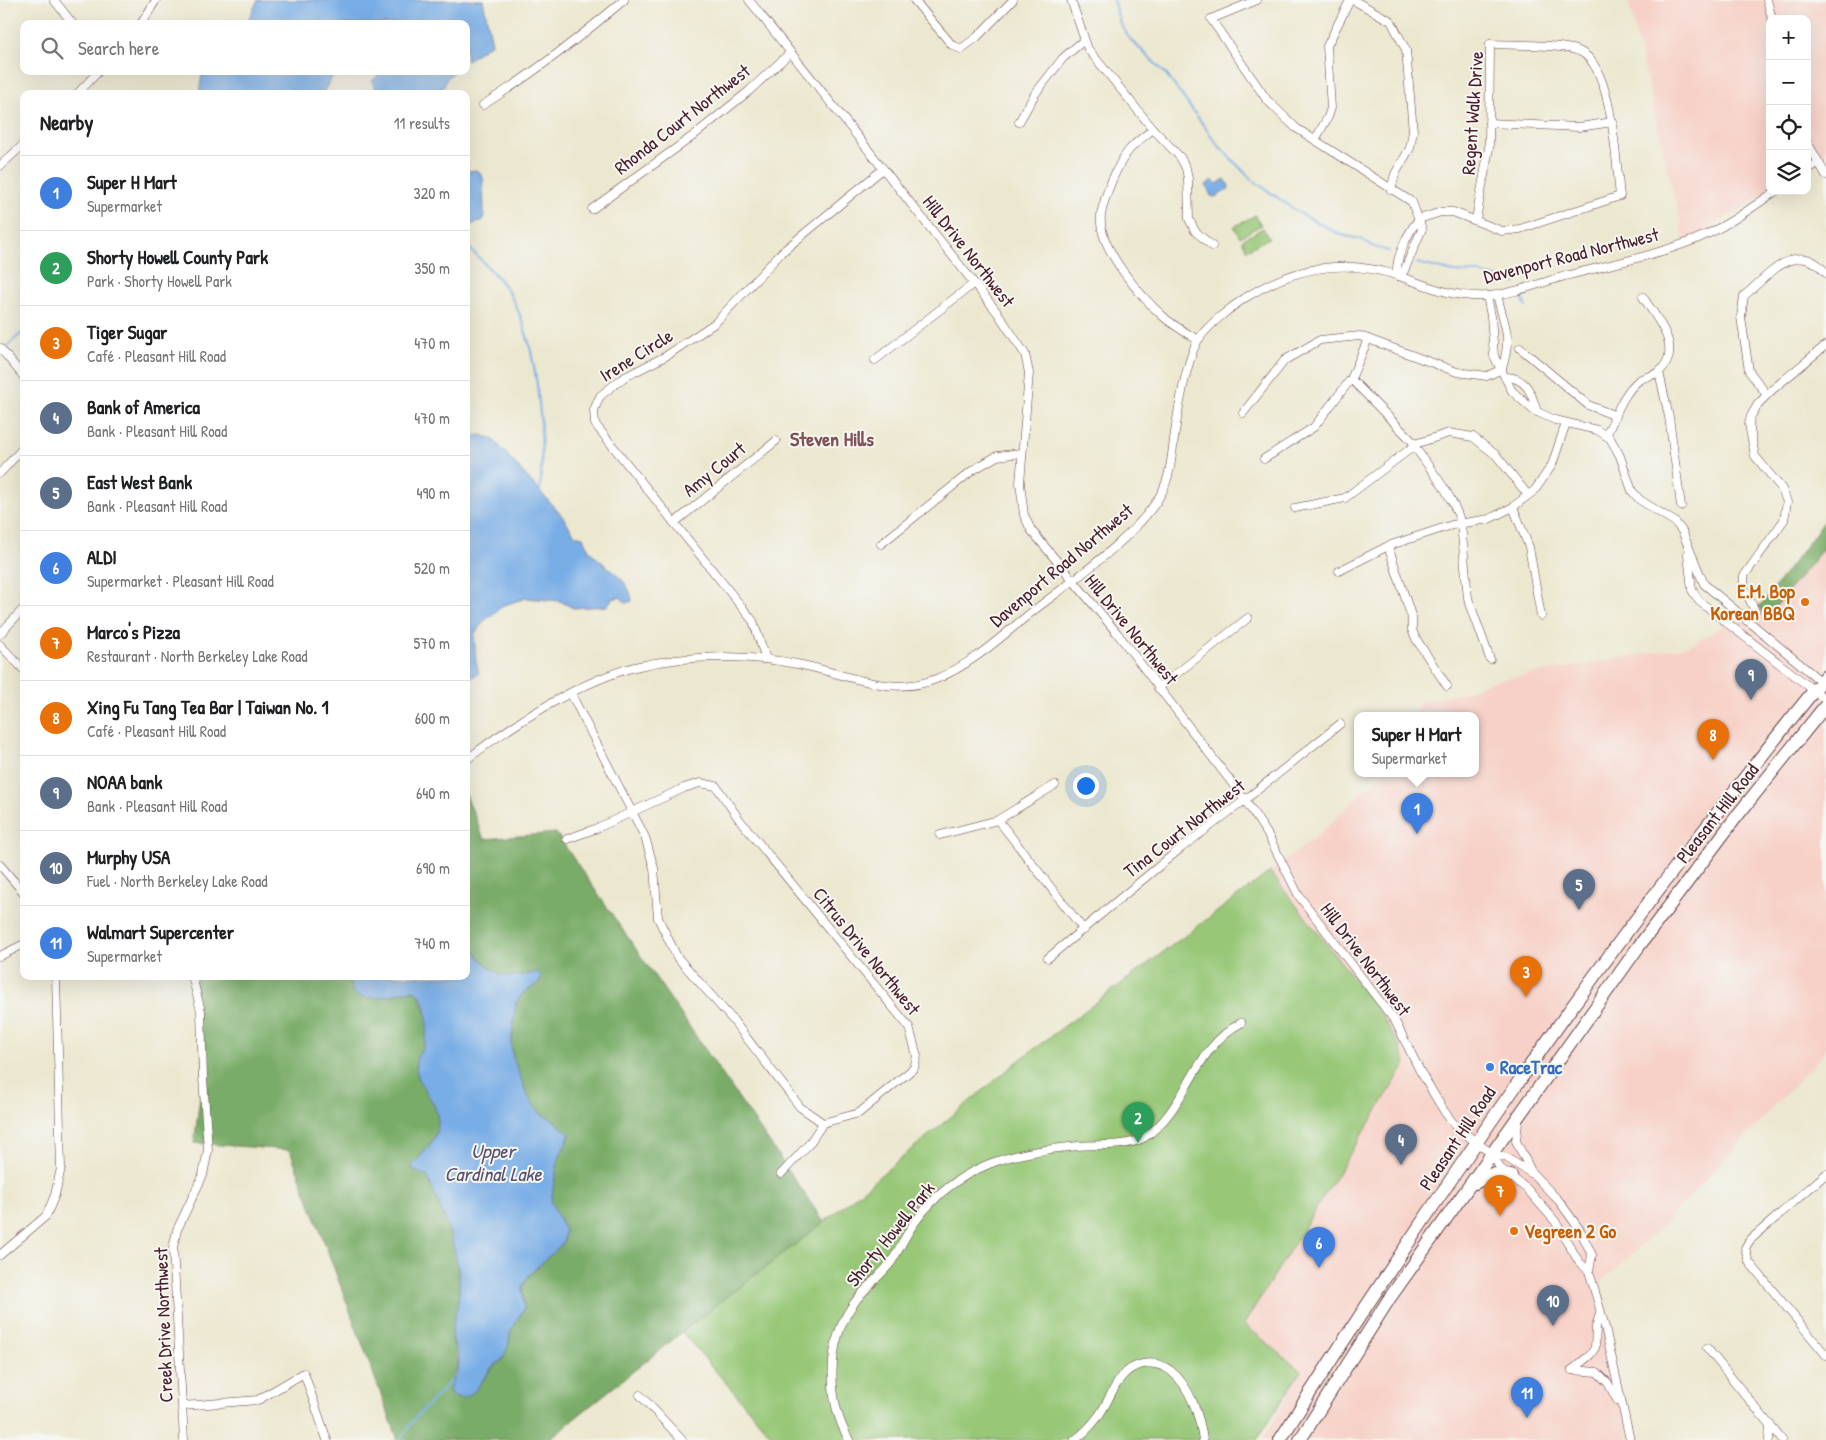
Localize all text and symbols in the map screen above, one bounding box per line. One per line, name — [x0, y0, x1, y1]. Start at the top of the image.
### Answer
map controls — [1766, 15, 1811, 195]
button: + — [1766, 15, 1811, 60]
search box — [20, 20, 470, 75]
icon: search — [38, 34, 66, 62]
text: Search here — [78, 35, 159, 61]
street label: Regent Walk Drive — [1455, 50, 1489, 176]
street label: Rhonda Court Northwest — [609, 57, 756, 180]
button: − — [1766, 60, 1811, 105]
button: locate — [1766, 105, 1811, 150]
text: Nearby — [40, 108, 93, 137]
text: 11 results — [394, 112, 450, 134]
button: layers — [1766, 150, 1811, 195]
text: Super H Mart — [87, 169, 177, 195]
text: 1 — [53, 182, 59, 204]
text: 320 m — [414, 182, 450, 204]
street label: Hill Drive Northwest — [917, 190, 1021, 313]
text: Supermarket — [87, 195, 162, 217]
street label: Davenport Road Northwest — [1481, 221, 1662, 289]
text: Shorty Howell County Park — [87, 244, 268, 270]
text: 2 — [52, 257, 60, 279]
text: 350 m — [414, 257, 450, 279]
text: Park · Shorty Howell Park — [87, 270, 232, 292]
text: Tiger Sugar — [87, 319, 167, 345]
street label: Irene Circle — [594, 322, 678, 388]
text: 3 — [52, 332, 60, 354]
text: 470 m — [414, 332, 450, 354]
text: Café · Pleasant Hill Road — [87, 345, 226, 367]
text: Bank of America — [87, 394, 200, 420]
text: 4 — [53, 407, 59, 429]
text: 470 m — [414, 407, 450, 429]
text: Bank · Pleasant Hill Road — [87, 420, 227, 442]
district label: Steven Hills — [790, 425, 874, 452]
street label: Amy Court — [677, 435, 751, 502]
text: East West Bank — [87, 469, 192, 495]
text: 5 — [53, 482, 59, 504]
text: 490 m — [416, 482, 450, 504]
text: Bank · Pleasant Hill Road — [87, 495, 227, 517]
street label: Davenport Road Northwest — [984, 497, 1138, 633]
text: ALDI — [87, 544, 117, 570]
text: 6 — [53, 557, 59, 579]
text: 520 m — [414, 557, 450, 579]
street label: Hill Drive Northwest — [1079, 568, 1185, 690]
text: Supermarket · Pleasant Hill Road — [87, 570, 274, 592]
place label: E.M. Bop Korean BBQ — [1710, 578, 1796, 626]
marker: E.M. Bop Korean BBQ — [1799, 596, 1811, 608]
text: Marco's Pizza — [87, 619, 180, 645]
text: 7 — [52, 632, 60, 654]
text: 570 m — [414, 632, 450, 654]
text: Restaurant · North Berkeley Lake Road — [87, 645, 308, 667]
pin: 9 — [1735, 659, 1767, 700]
text: Xing Fu Tang Tea Bar | Taiwan No. 1 — [87, 694, 329, 720]
text: 8 — [53, 707, 59, 729]
text: 600 m — [415, 707, 450, 729]
popup — [1354, 712, 1479, 777]
pin: 8 — [1697, 719, 1729, 760]
text: Café · Pleasant Hill Road — [87, 720, 226, 742]
text: Super H Mart — [1372, 721, 1461, 747]
text: Supermarket — [1372, 747, 1447, 769]
street label: Pleasant Hill Road — [1670, 757, 1765, 868]
text: NOAA bank — [87, 769, 162, 795]
street label: Tina Court Northwest — [1118, 772, 1250, 884]
your location — [1073, 773, 1099, 799]
text: 9 — [53, 782, 59, 804]
text: 640 m — [416, 782, 450, 804]
pin: 1 — [1401, 793, 1433, 834]
text: Bank · Pleasant Hill Road — [87, 795, 227, 817]
text: Murphy USA — [87, 844, 170, 870]
text: 10 — [50, 857, 62, 879]
text: 690 m — [416, 857, 450, 879]
pin: 5 — [1563, 869, 1595, 910]
text: Fuel · North Berkeley Lake Road — [87, 870, 267, 892]
street label: Citrus Drive Northwest — [807, 882, 927, 1021]
street label: Hill Drive Northwest — [1315, 897, 1417, 1021]
text: Walmart Supercenter — [87, 919, 234, 945]
text: 11 — [50, 932, 62, 954]
text: 740 m — [414, 932, 450, 954]
text: Supermarket — [87, 945, 162, 967]
pin: 3 — [1510, 956, 1542, 997]
place label: RaceTrac — [1500, 1054, 1563, 1080]
marker: RaceTrac — [1484, 1061, 1496, 1073]
street label: Pleasant Hill Road — [1413, 1080, 1502, 1195]
pin: 2 — [1122, 1102, 1154, 1143]
pin: 4 — [1385, 1124, 1417, 1165]
water label: Upper Cardinal Lake — [444, 1137, 543, 1187]
pin: 7 — [1484, 1175, 1516, 1216]
street label: Shorty Howell Park — [840, 1176, 940, 1292]
place label: Vegreen 2 Go — [1524, 1218, 1616, 1245]
marker: Vegreen 2 Go — [1508, 1225, 1520, 1237]
pin: 6 — [1303, 1227, 1335, 1268]
street label: Creek Drive Northwest — [147, 1247, 179, 1403]
pin: 10 — [1537, 1285, 1569, 1326]
pin: 11 — [1511, 1377, 1543, 1418]

